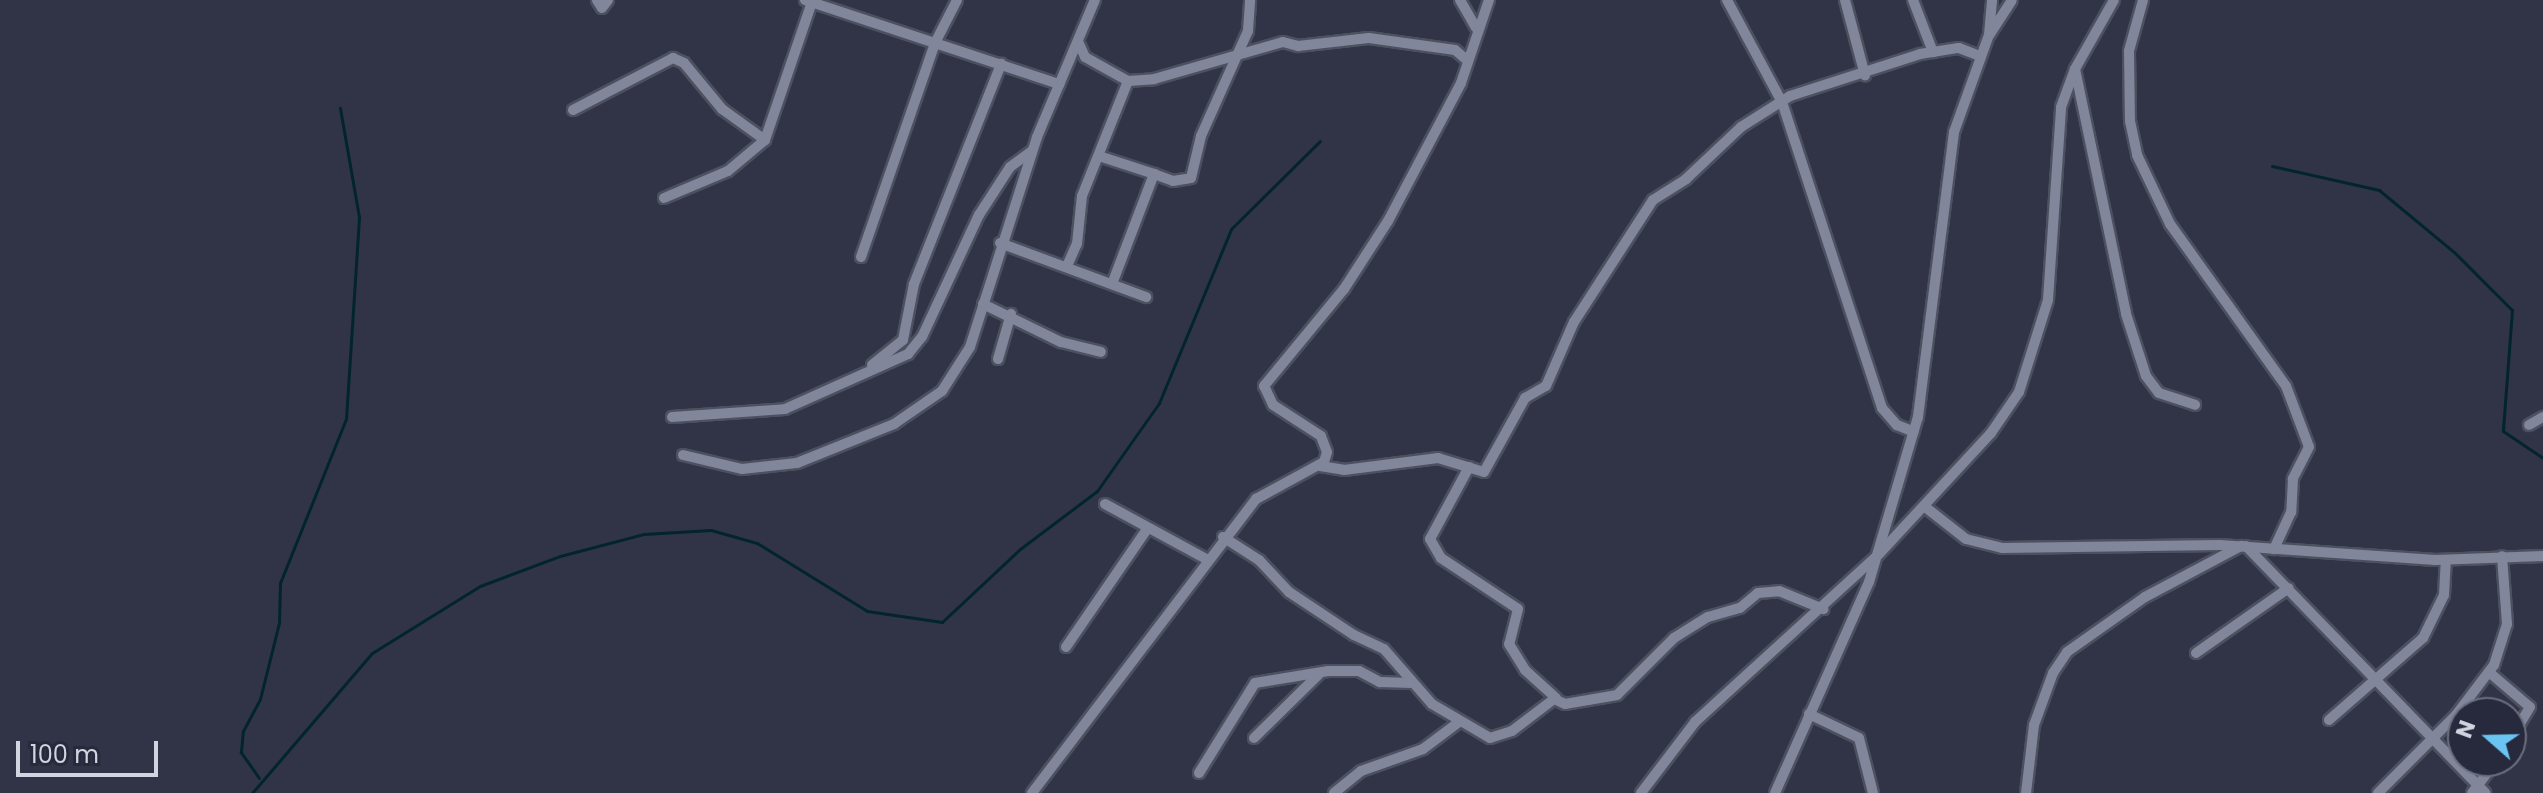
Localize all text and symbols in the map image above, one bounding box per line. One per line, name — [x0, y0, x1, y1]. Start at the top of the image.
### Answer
north arrow — [2447, 697, 2527, 777]
text: N — [2448, 716, 2483, 742]
scale bar — [20, 725, 162, 775]
text: 100 m — [30, 738, 99, 771]

